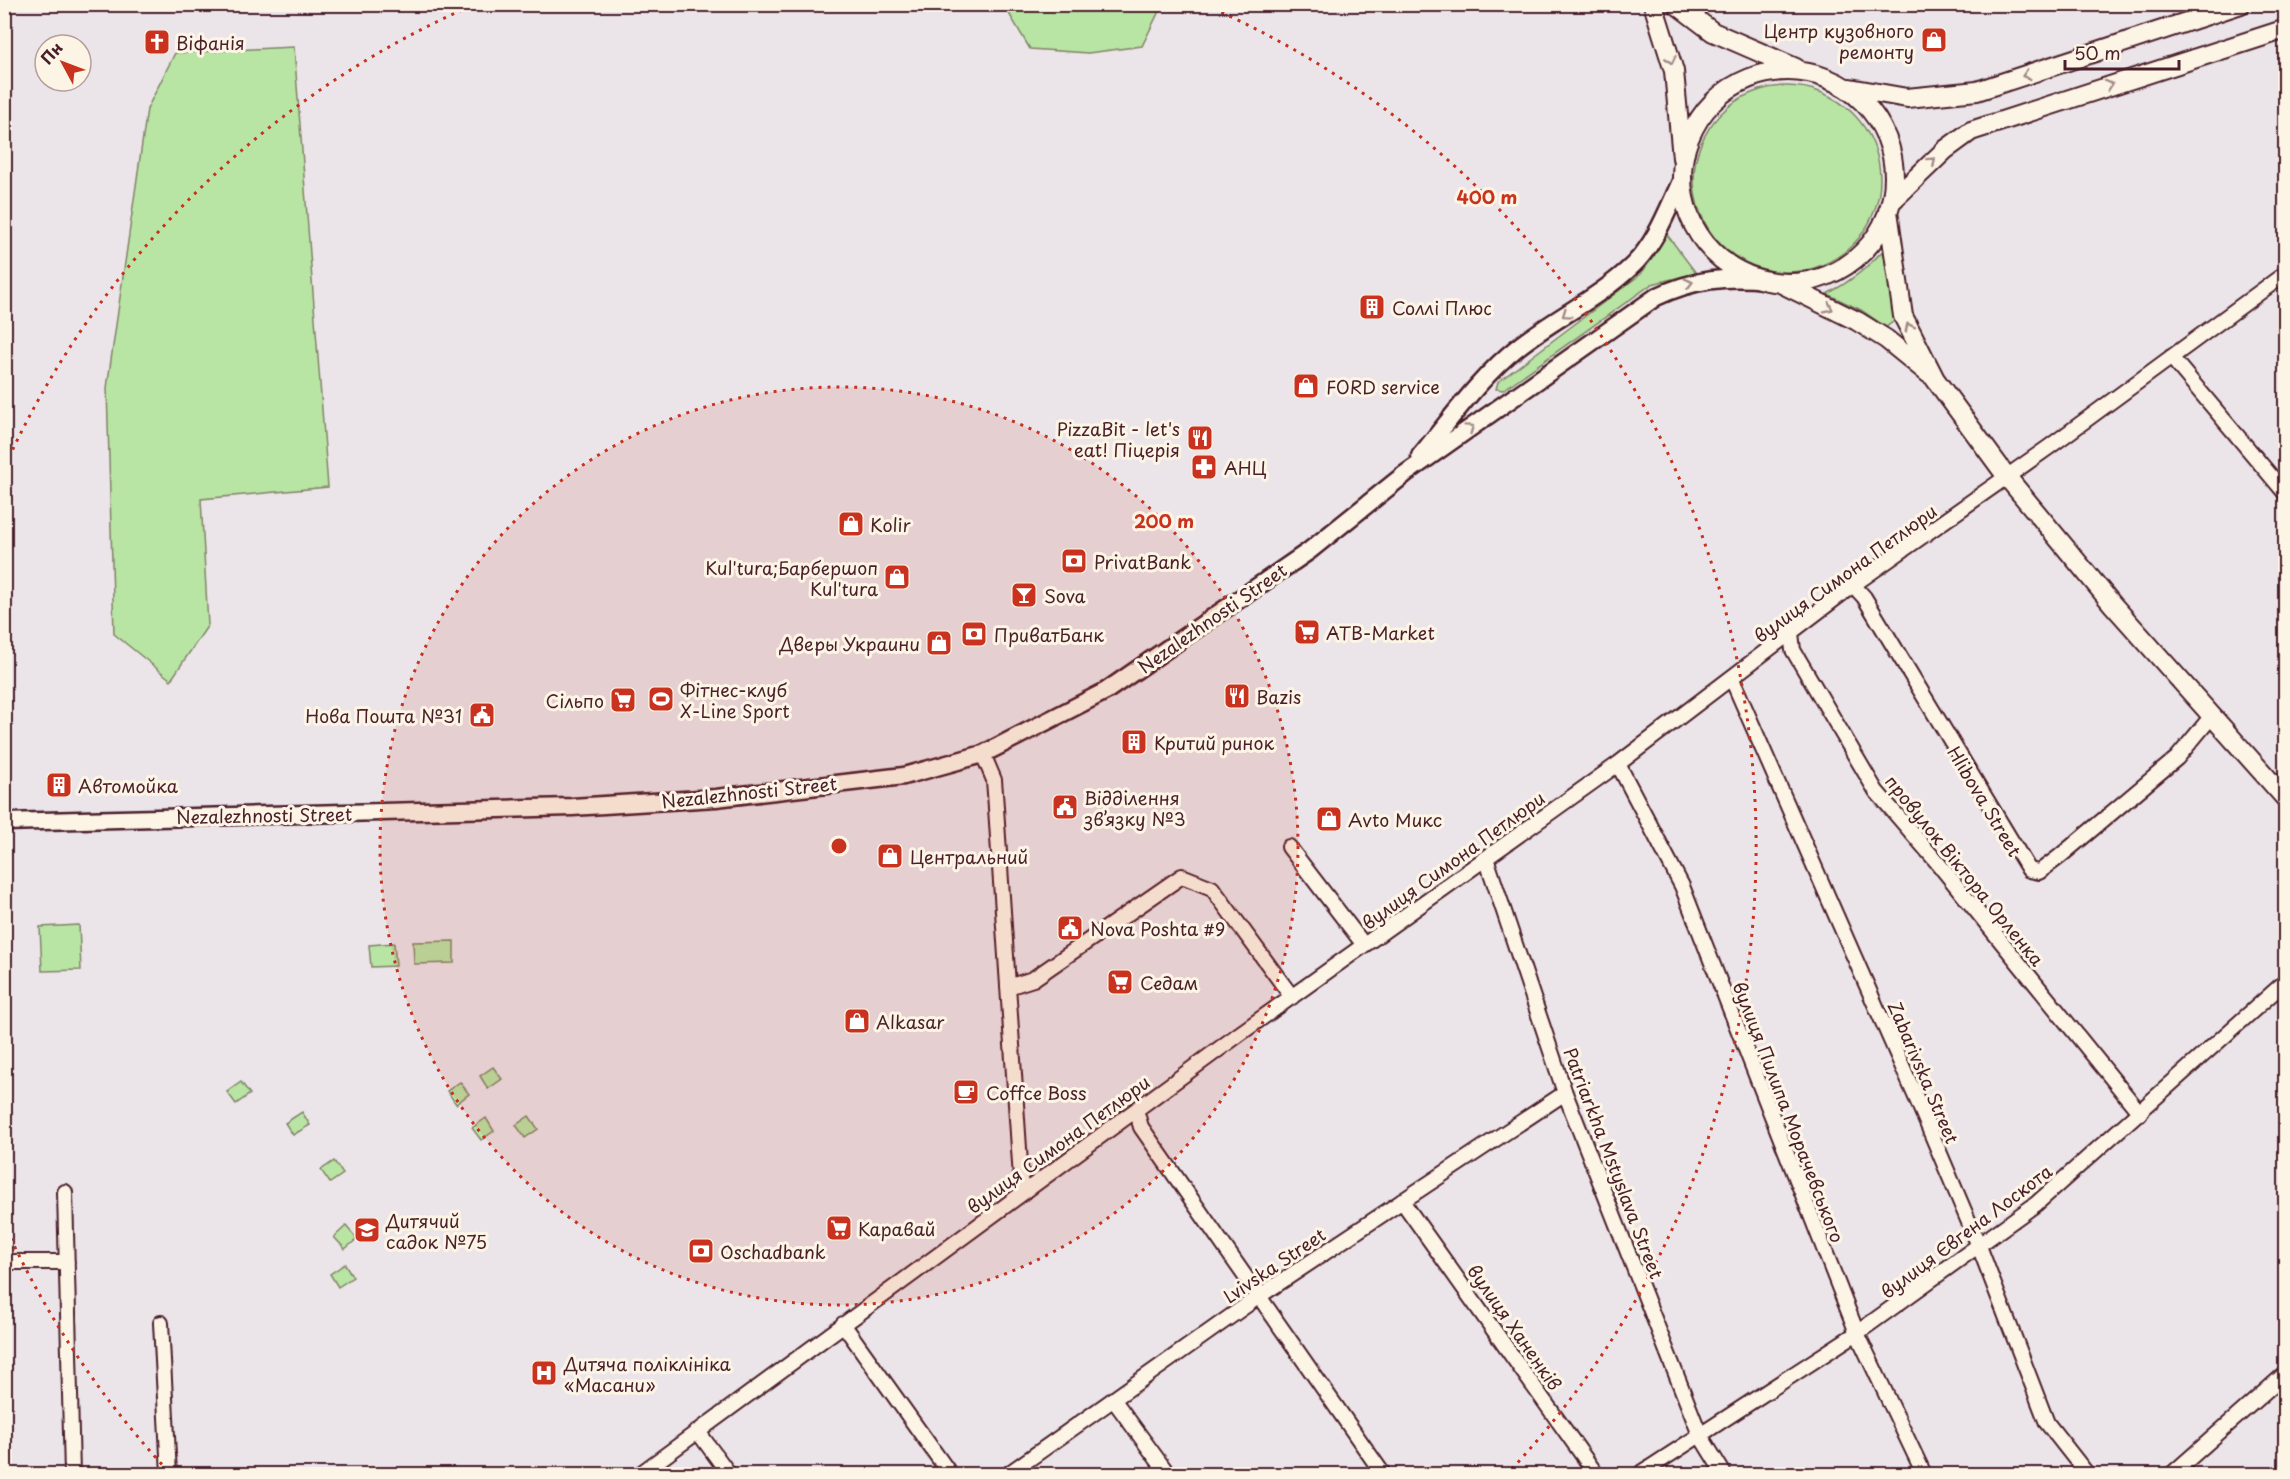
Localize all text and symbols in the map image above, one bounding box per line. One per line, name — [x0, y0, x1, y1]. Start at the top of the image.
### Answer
place label: Центр кузовного ремонту — [1764, 17, 1914, 65]
shop icon: Центр кузовного ремонту — [1919, 25, 1949, 55]
church icon: Віфанія — [142, 27, 172, 57]
place label: Віфанія — [176, 29, 245, 56]
north arrow — [33, 33, 93, 93]
scale bar — [2065, 33, 2179, 71]
text: Пн — [34, 36, 68, 69]
text: 50 m — [2074, 39, 2121, 66]
one-way arrow — [1664, 55, 1677, 65]
one-way arrow — [2021, 68, 2032, 80]
one-way arrow — [2103, 80, 2114, 92]
one-way arrow — [1926, 157, 1936, 168]
text: 400 m — [1457, 183, 1517, 210]
one-way arrow — [1683, 278, 1693, 291]
building icon: Соллі Плюс — [1357, 292, 1387, 322]
place label: Соллі Плюс — [1392, 294, 1492, 321]
one-way arrow — [1823, 300, 1834, 312]
one-way arrow — [1562, 307, 1573, 318]
one-way arrow — [1904, 322, 1916, 333]
shop icon: FORD service — [1291, 371, 1321, 401]
place label: FORD service — [1326, 373, 1440, 400]
place label: PizzaBit - let's eat! Піцерія — [1057, 415, 1180, 463]
restaurant icon: PizzaBit - let's eat! Піцерія — [1185, 423, 1215, 453]
one-way arrow — [1464, 424, 1475, 435]
pharmacy icon: АНЦ — [1189, 452, 1219, 482]
place label: АНЦ — [1224, 454, 1267, 481]
street label: вулиця Симона Петлюри — [1748, 497, 1942, 649]
text: 200 m — [1134, 507, 1194, 534]
shop icon: Kolir — [836, 509, 866, 539]
place label: Kolir — [870, 511, 912, 538]
bank icon: PrivatBank — [1059, 546, 1089, 576]
place label: PrivatBank — [1094, 548, 1191, 575]
place label: Kul'tura;Барбершоп Kul'tura — [705, 554, 878, 602]
street label: Nezalezhnosti Street — [1132, 556, 1292, 680]
shop icon: Kul'tura;Барбершоп Kul'tura — [882, 562, 912, 592]
bar icon: Sova — [1009, 580, 1039, 610]
place label: Sova — [1044, 582, 1086, 609]
supermarket icon: ATB-Market — [1292, 617, 1322, 647]
bank icon: ПриватБанк — [959, 619, 989, 649]
place label: ATB-Market — [1326, 619, 1435, 646]
place label: ПриватБанк — [994, 621, 1104, 648]
shop icon: Дверы Украини — [924, 628, 954, 658]
place label: Дверы Украини — [779, 630, 920, 657]
place label: Фітнес-клуб X-Line Sport — [680, 676, 790, 724]
restaurant icon: Bazis — [1222, 681, 1252, 711]
place label: Bazis — [1256, 683, 1301, 710]
sports icon: Фітнес-клуб X-Line Sport — [646, 684, 676, 714]
supermarket icon: Сільпо — [608, 685, 638, 715]
place label: Сільпо — [546, 687, 604, 714]
public building icon: Нова Пошта №31 — [467, 700, 497, 730]
place label: Нова Пошта №31 — [305, 702, 462, 729]
building icon: Критий ринок — [1119, 727, 1149, 757]
place label: Критий ринок — [1154, 729, 1275, 756]
street label: Hlibova Street — [1941, 741, 2029, 861]
street label: Nezalezhnosti Street — [660, 769, 838, 815]
street label: провулок Віктора Орленка — [1879, 769, 2051, 972]
building icon: Автомойка — [44, 770, 74, 800]
place label: Автомойка — [78, 772, 179, 799]
place label: Відділення зв’язку №3 — [1083, 784, 1186, 832]
street label: вулиця Симона Петлюри — [1356, 784, 1550, 936]
public building icon: Відділення зв’язку №3 — [1050, 792, 1080, 822]
street label: Nezalezhnosti Street — [176, 800, 352, 830]
shop icon: Avto Микс — [1314, 804, 1344, 834]
place label: Avto Микс — [1348, 806, 1442, 833]
centre of rings — [829, 836, 849, 856]
shop icon: Центральний — [875, 841, 905, 871]
place label: Центральний — [910, 843, 1028, 870]
public building icon: Nova Poshta #9 — [1055, 913, 1085, 943]
place label: Nova Poshta #9 — [1090, 915, 1225, 942]
supermarket icon: Седам — [1105, 967, 1135, 997]
place label: Седам — [1140, 969, 1199, 996]
street label: вулиця Пилипа Морачевського — [1727, 977, 1851, 1247]
street label: Zabarivska Street — [1882, 997, 1966, 1148]
shop icon: Alkasar — [842, 1006, 872, 1036]
place label: Alkasar — [876, 1008, 945, 1035]
street label: Patriarkha Mstyslava Street — [1557, 1043, 1671, 1283]
street label: вулиця Симона Петлюри — [961, 1068, 1155, 1220]
cafe icon: Coffce Boss — [951, 1077, 981, 1107]
place label: Coffce Boss — [986, 1079, 1086, 1106]
street label: вулиця Євгена Лоскота — [1875, 1157, 2057, 1305]
place label: Дитячий садок №75 — [385, 1207, 487, 1255]
supermarket icon: Каравай — [824, 1213, 854, 1243]
school or university icon: Дитячий садок №75 — [352, 1215, 382, 1245]
place label: Каравай — [858, 1215, 935, 1242]
street label: Lvivska Street — [1218, 1221, 1331, 1309]
bank icon: Oschadbank — [686, 1236, 716, 1266]
place label: Oschadbank — [720, 1238, 826, 1265]
street label: вулиця Ханенків — [1461, 1258, 1569, 1396]
place label: Дитяча поліклініка «Масани» — [563, 1350, 732, 1398]
hospital icon: Дитяча поліклініка «Масани» — [529, 1358, 559, 1388]

